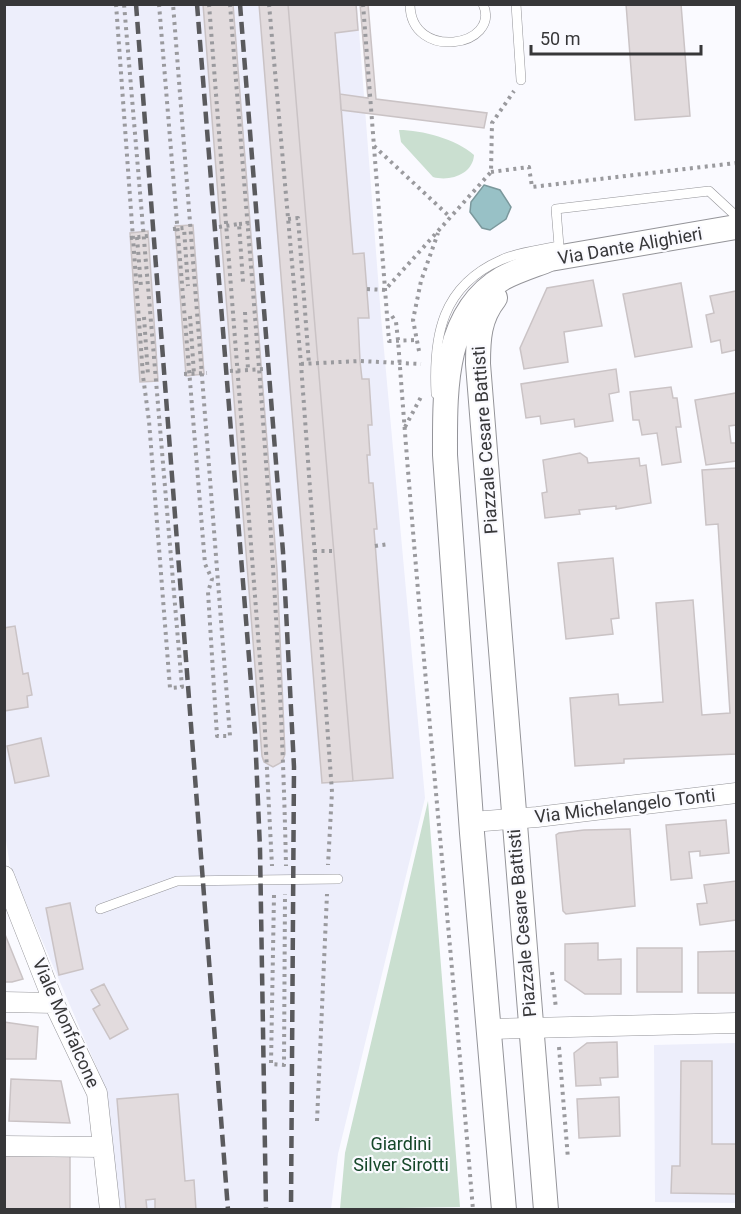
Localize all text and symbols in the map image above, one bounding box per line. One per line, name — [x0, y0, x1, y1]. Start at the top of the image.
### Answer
scale bar — [531, 18, 700, 56]
text: 50 m — [540, 28, 580, 49]
street label: Via Dante Alighieri — [556, 222, 704, 269]
street label: Piazzale Cesare Battisti — [467, 345, 502, 535]
street label: Via Michelangelo Tonti — [533, 784, 717, 827]
street label: Piazzale Cesare Battisti — [503, 828, 540, 1018]
street label: Viale Monfalcone — [28, 955, 104, 1091]
park label: Giardini Silver Sirotti — [353, 1133, 449, 1175]

